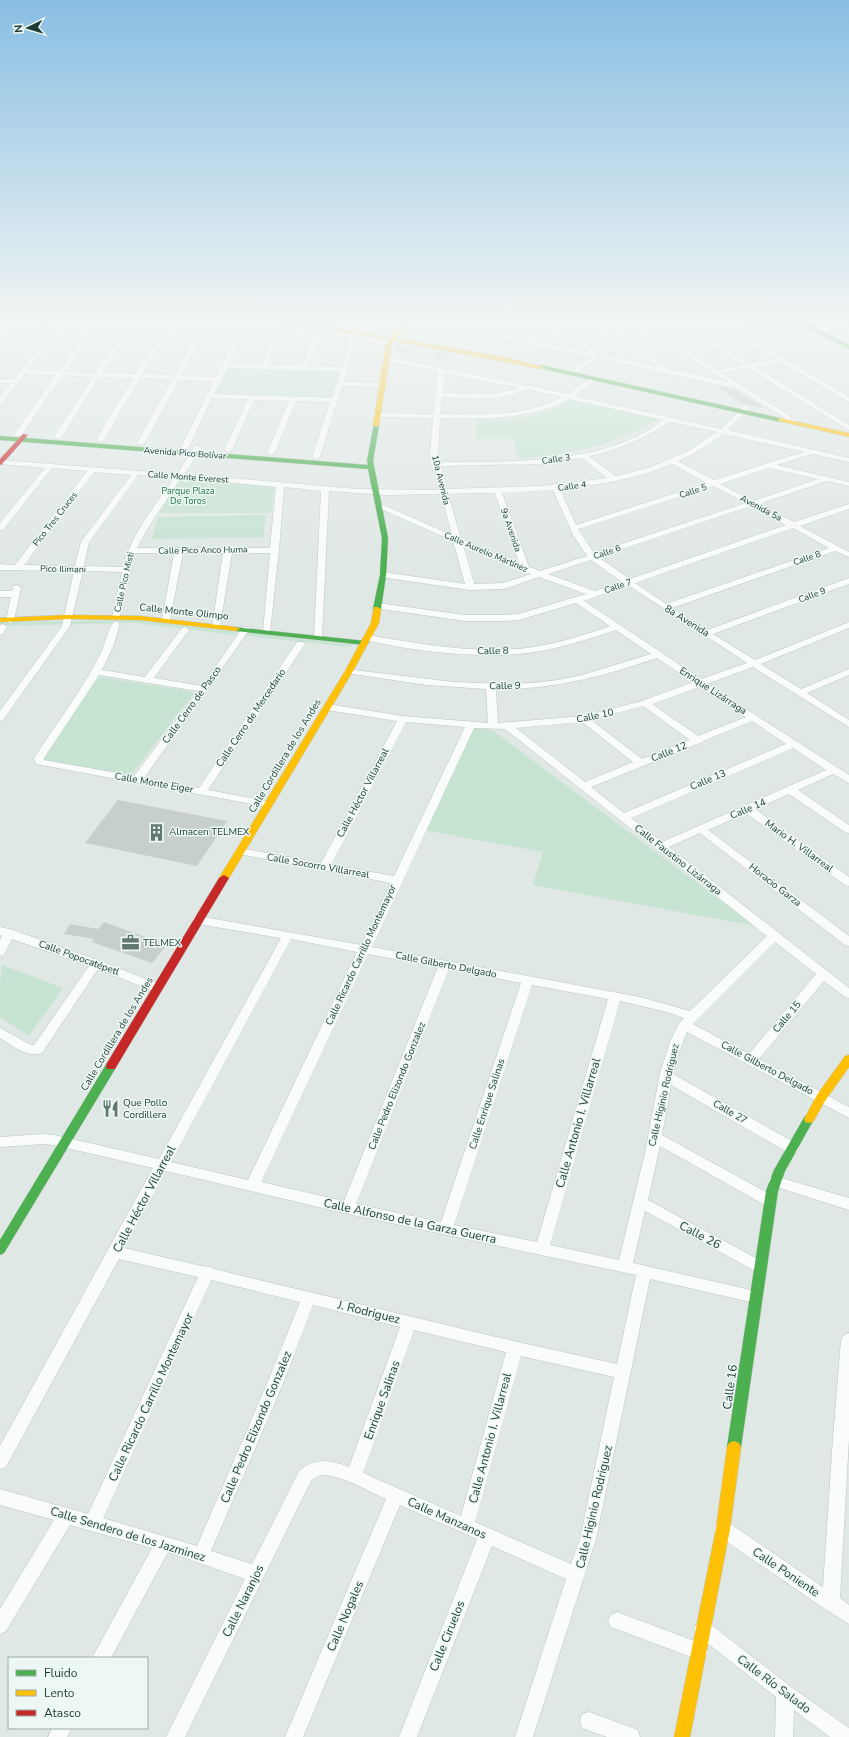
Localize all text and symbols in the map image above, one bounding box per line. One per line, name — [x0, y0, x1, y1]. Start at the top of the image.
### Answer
north arrow — [8, 8, 48, 48]
text: N — [11, 24, 26, 34]
street label: Avenida Pico Bolívar — [143, 444, 227, 462]
street label: Calle 3 — [541, 451, 571, 467]
street label: 10a Avenida — [429, 454, 453, 506]
street label: Calle Monte Everest — [147, 468, 230, 486]
street label: Calle 4 — [557, 478, 588, 494]
street label: Calle 5 — [678, 481, 708, 501]
park label: Parque Plaza De Toros — [162, 485, 215, 507]
street label: Pico Tres Cruces — [30, 489, 80, 549]
street label: Avenida 5a — [738, 492, 784, 524]
street label: 9a Avenida — [498, 507, 524, 554]
street label: Calle Aurelio Martínez — [442, 529, 530, 575]
street label: Calle 6 — [592, 542, 622, 562]
street label: Calle Pico Anco Huma — [158, 543, 248, 557]
street label: Calle 8 — [792, 548, 822, 568]
street label: Calle Pico Misti — [111, 551, 137, 613]
street label: Pico Ilimani — [40, 563, 86, 575]
street label: Calle 7 — [603, 576, 633, 596]
street label: Calle 9 — [797, 584, 827, 606]
street label: Calle Monte Olimpo — [139, 600, 230, 624]
street label: 8a Avenida — [662, 602, 712, 640]
street label: Calle 8 — [477, 644, 509, 658]
street label: Calle Cerro de Pasco — [159, 663, 225, 747]
street label: Enrique Lizárraga — [676, 664, 750, 718]
street label: Calle Cerro de Mercedario — [213, 666, 290, 770]
street label: Calle 9 — [489, 679, 521, 693]
street label: Calle Cordillera de los Andes — [245, 696, 325, 815]
street label: Calle 10 — [575, 705, 615, 727]
street label: Calle 12 — [649, 738, 689, 766]
street label: Calle Héctor Villarreal — [333, 746, 393, 840]
street label: Calle 13 — [688, 766, 728, 794]
street label: Calle Monte Eiger — [114, 769, 195, 797]
street label: Calle 14 — [728, 795, 768, 823]
street label: Mario H. Villarreal — [762, 816, 836, 876]
street label: Calle Faustino Lizárraga — [631, 821, 725, 899]
building icon: Almacen TELMEX — [146, 822, 166, 842]
place label: Almacen TELMEX — [169, 825, 250, 839]
street label: Calle Socorro Villarreal — [266, 850, 370, 882]
street label: Horacio Garza — [746, 860, 804, 910]
street label: Calle Ricardo Carrillo Montemayor — [322, 882, 400, 1028]
office icon: TELMEX — [120, 933, 140, 953]
place label: TELMEX — [143, 936, 182, 950]
street label: Calle Popocatépetl — [37, 937, 121, 979]
street label: Calle Gilberto Delgado — [394, 948, 498, 982]
street label: Calle Cordillera de los Andes — [77, 974, 157, 1093]
street label: Calle 15 — [770, 998, 804, 1036]
street label: Calle Pedro Elizondo Gonzalez — [365, 1020, 429, 1152]
street label: Calle Gilberto Delgado — [718, 1038, 816, 1099]
street label: Calle Higinio Rodriguez — [645, 1042, 683, 1148]
street label: Calle Antonio I. Villarreal — [552, 1056, 604, 1190]
street label: Calle Enrique Salinas — [466, 1057, 508, 1151]
place label: Que Pollo Cordillera — [123, 1096, 168, 1122]
street label: Calle 27 — [710, 1097, 750, 1127]
restaurant icon: Que Pollo Cordillera — [100, 1099, 120, 1119]
street label: Calle Héctor Villarreal — [109, 1142, 179, 1255]
street label: Calle Alfonso de la Garza Guerra — [322, 1195, 498, 1247]
street label: Calle 26 — [676, 1217, 724, 1253]
street label: J. Rodriguez — [335, 1296, 402, 1328]
street label: Calle Ricardo Carrillo Montemayor — [105, 1309, 198, 1484]
street label: Calle Pedro Elizondo Gonzalez — [217, 1348, 296, 1506]
street label: Enrique Salinas — [360, 1358, 404, 1442]
street label: Calle 16 — [719, 1364, 741, 1410]
street label: Calle Antonio I. Villarreal — [465, 1370, 515, 1505]
street label: Calle Higinio Rodriguez — [572, 1443, 616, 1570]
street label: Calle Manzanos — [405, 1493, 489, 1543]
street label: Calle Sendero de los Jazminez — [48, 1503, 208, 1565]
street label: Calle Poniente — [749, 1544, 823, 1600]
street label: Calle Naranjos — [219, 1562, 268, 1640]
street label: Calle Nogales — [323, 1578, 367, 1654]
street label: Calle Ciruelos — [426, 1598, 469, 1674]
street label: Calle Río Salado — [734, 1651, 814, 1717]
legend — [8, 1657, 148, 1729]
text: Fluido — [44, 1665, 78, 1681]
text: Lento — [44, 1685, 75, 1701]
text: Atasco — [44, 1705, 81, 1721]

